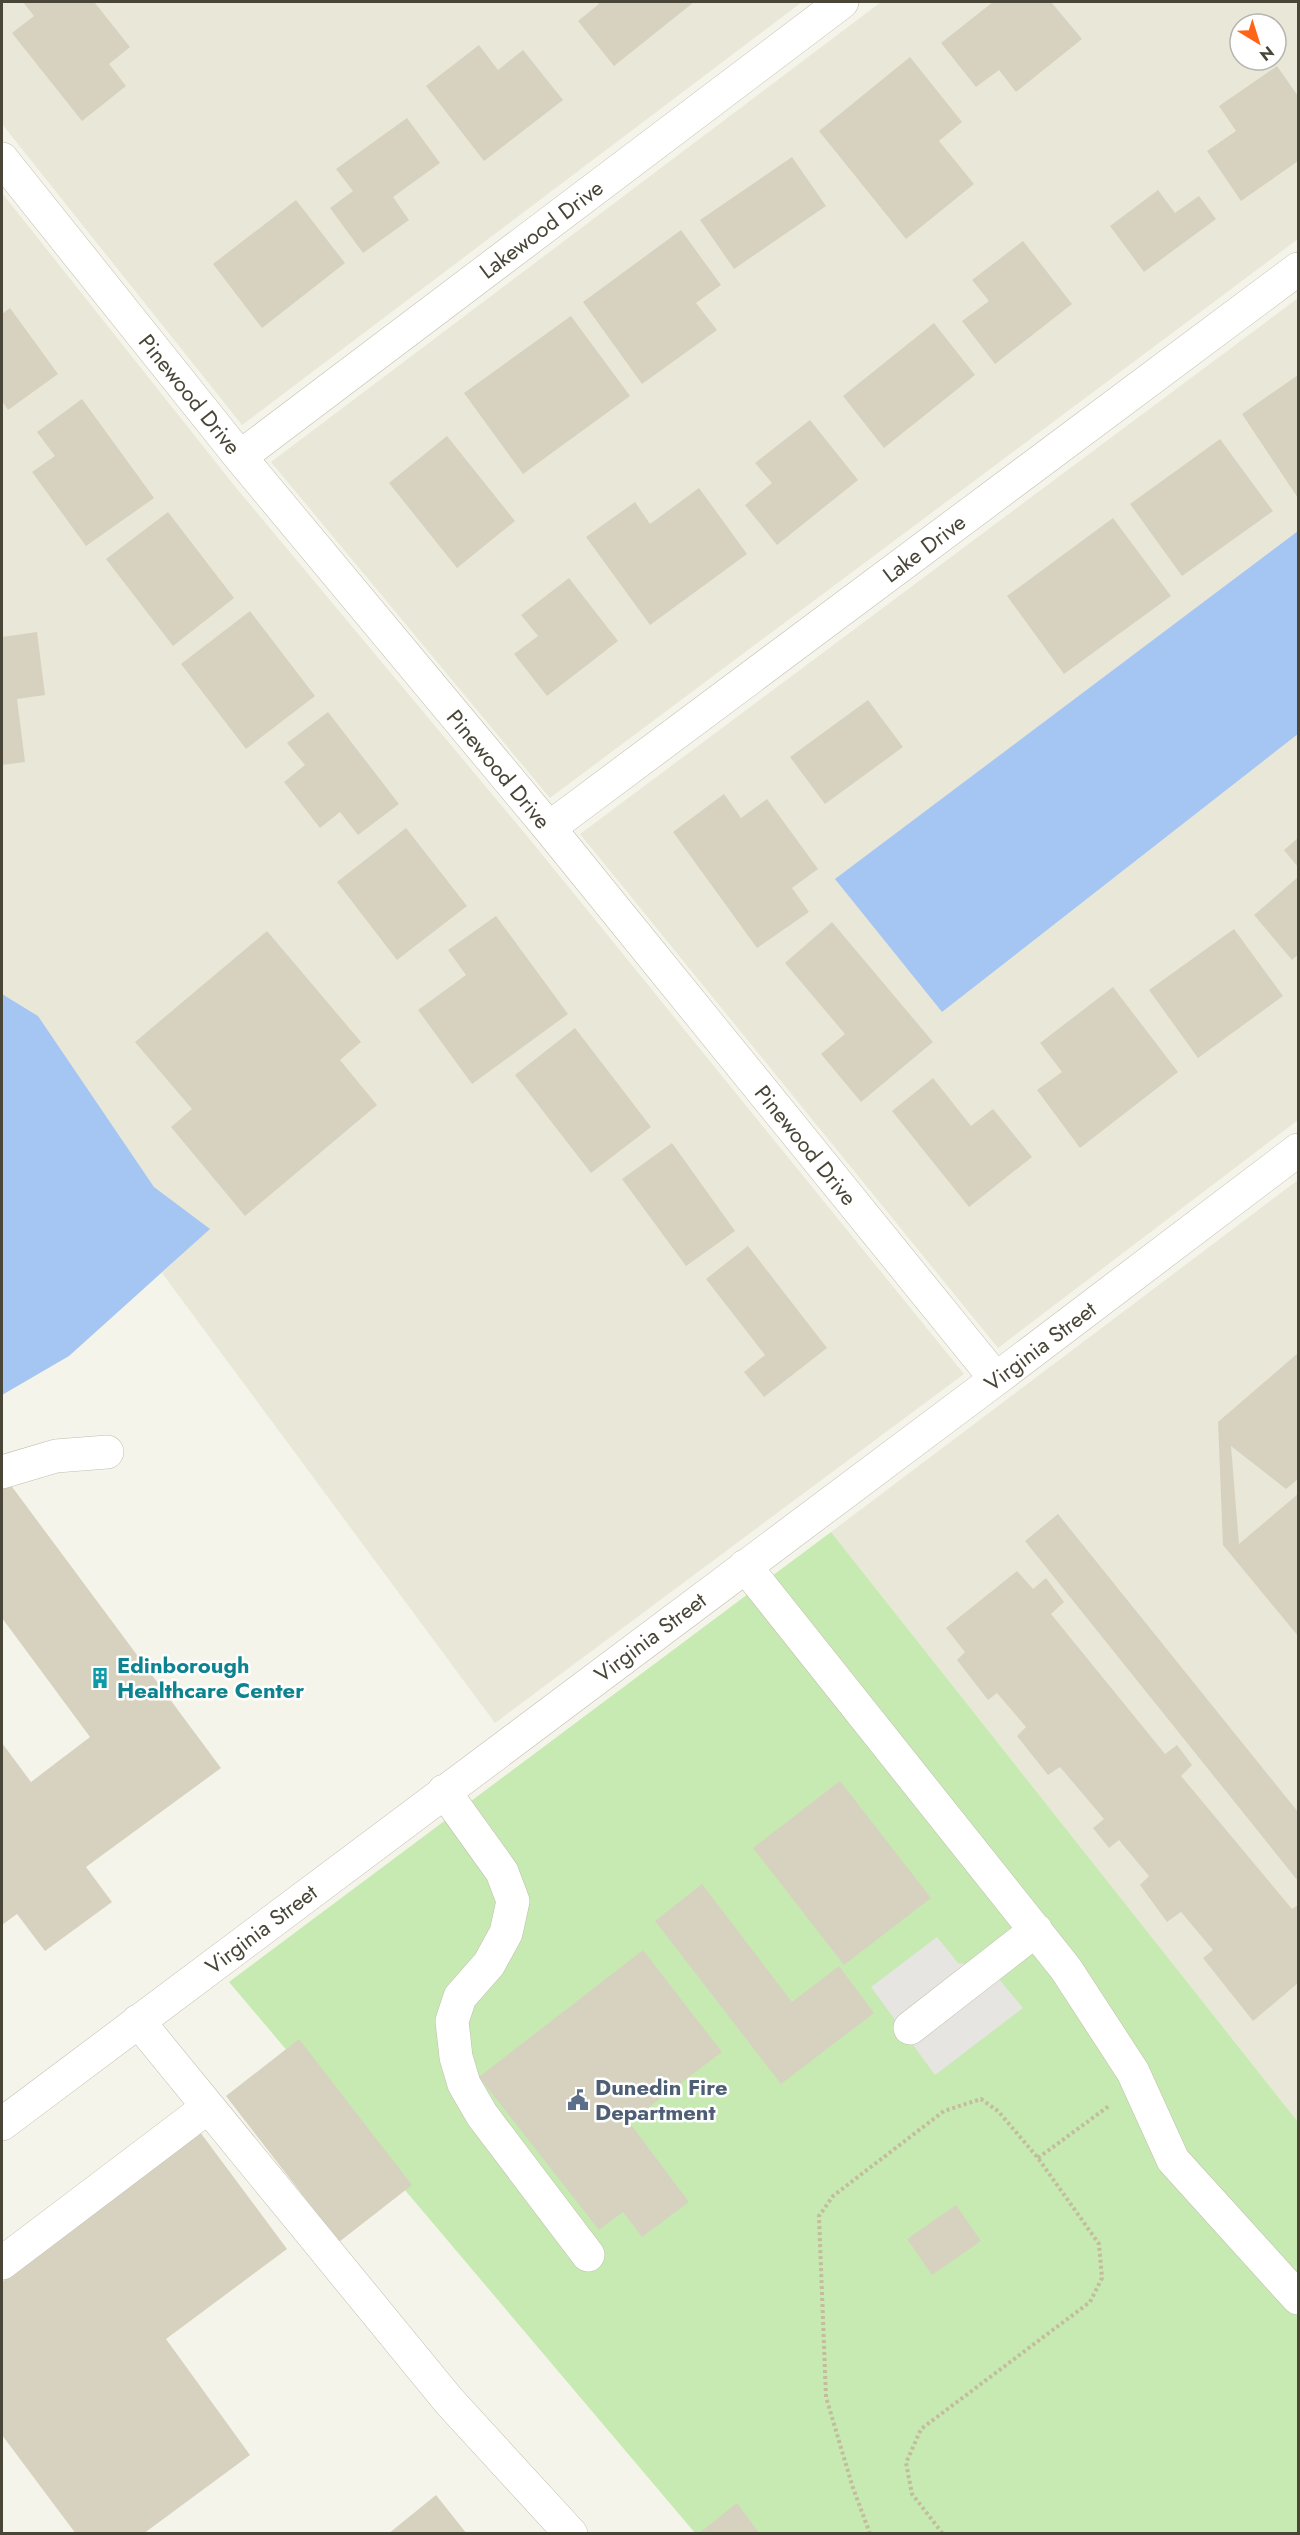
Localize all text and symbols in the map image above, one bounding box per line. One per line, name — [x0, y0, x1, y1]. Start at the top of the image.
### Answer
north arrow — [1228, 12, 1288, 72]
text: N — [1255, 40, 1279, 66]
street label: Lakewood Drive — [472, 172, 610, 286]
street label: Pinewood Drive — [131, 327, 249, 461]
street label: Lake Drive — [876, 506, 972, 590]
street label: Pinewood Drive — [439, 702, 559, 836]
street label: Pinewood Drive — [747, 1078, 865, 1212]
street label: Virginia Street — [977, 1293, 1103, 1399]
street label: Virginia Street — [587, 1584, 713, 1690]
place label: Edinborough Healthcare Center — [117, 1649, 304, 1706]
building icon: Edinborough Healthcare Center — [88, 1666, 112, 1690]
street label: Virginia Street — [198, 1876, 324, 1982]
place label: Dunedin Fire Department — [595, 2071, 728, 2128]
public building icon: Dunedin Fire Department — [566, 2088, 590, 2112]

